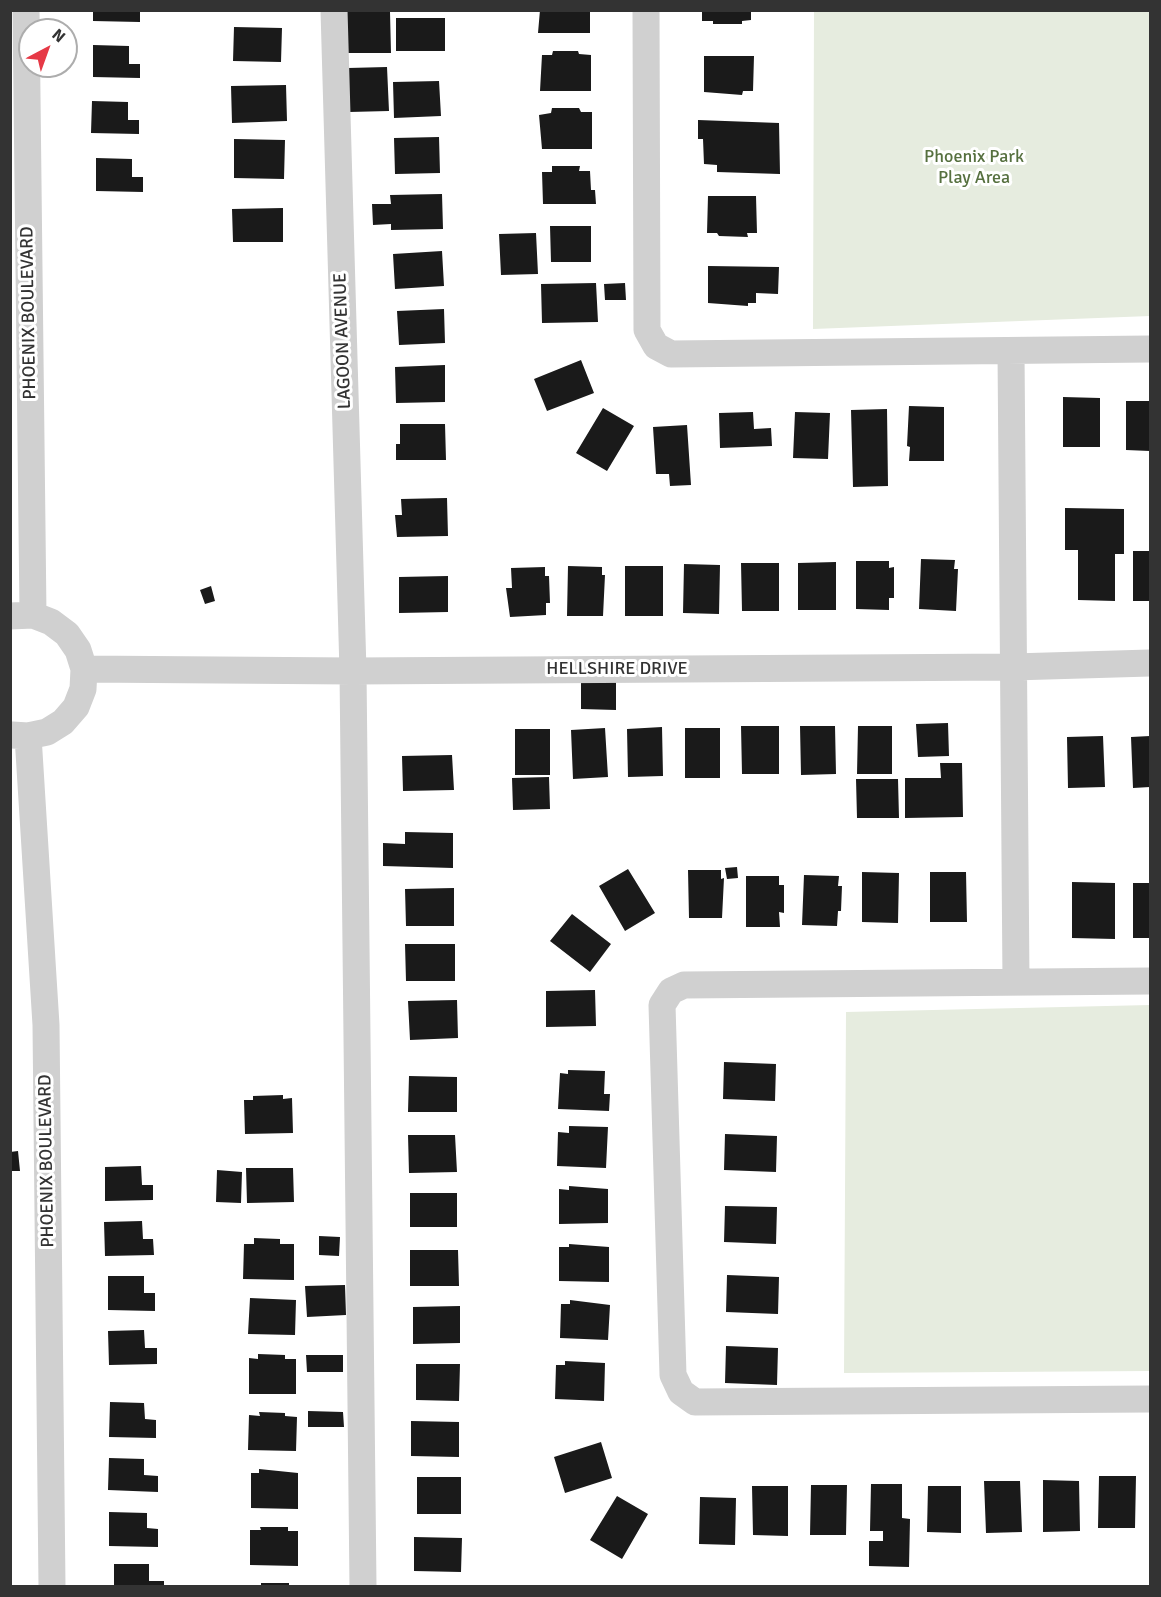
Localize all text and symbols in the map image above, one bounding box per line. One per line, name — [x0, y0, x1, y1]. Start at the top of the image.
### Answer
north arrow — [18, 18, 78, 78]
text: N — [48, 25, 69, 47]
park label: Phoenix Park Play Area — [924, 146, 1024, 188]
street label: PHOENIX BOULEVARD — [17, 226, 41, 400]
street label: LAGOON AVENUE — [330, 272, 356, 410]
street label: HELLSHIRE DRIVE — [546, 658, 688, 680]
street label: PHOENIX BOULEVARD — [35, 1074, 59, 1248]

